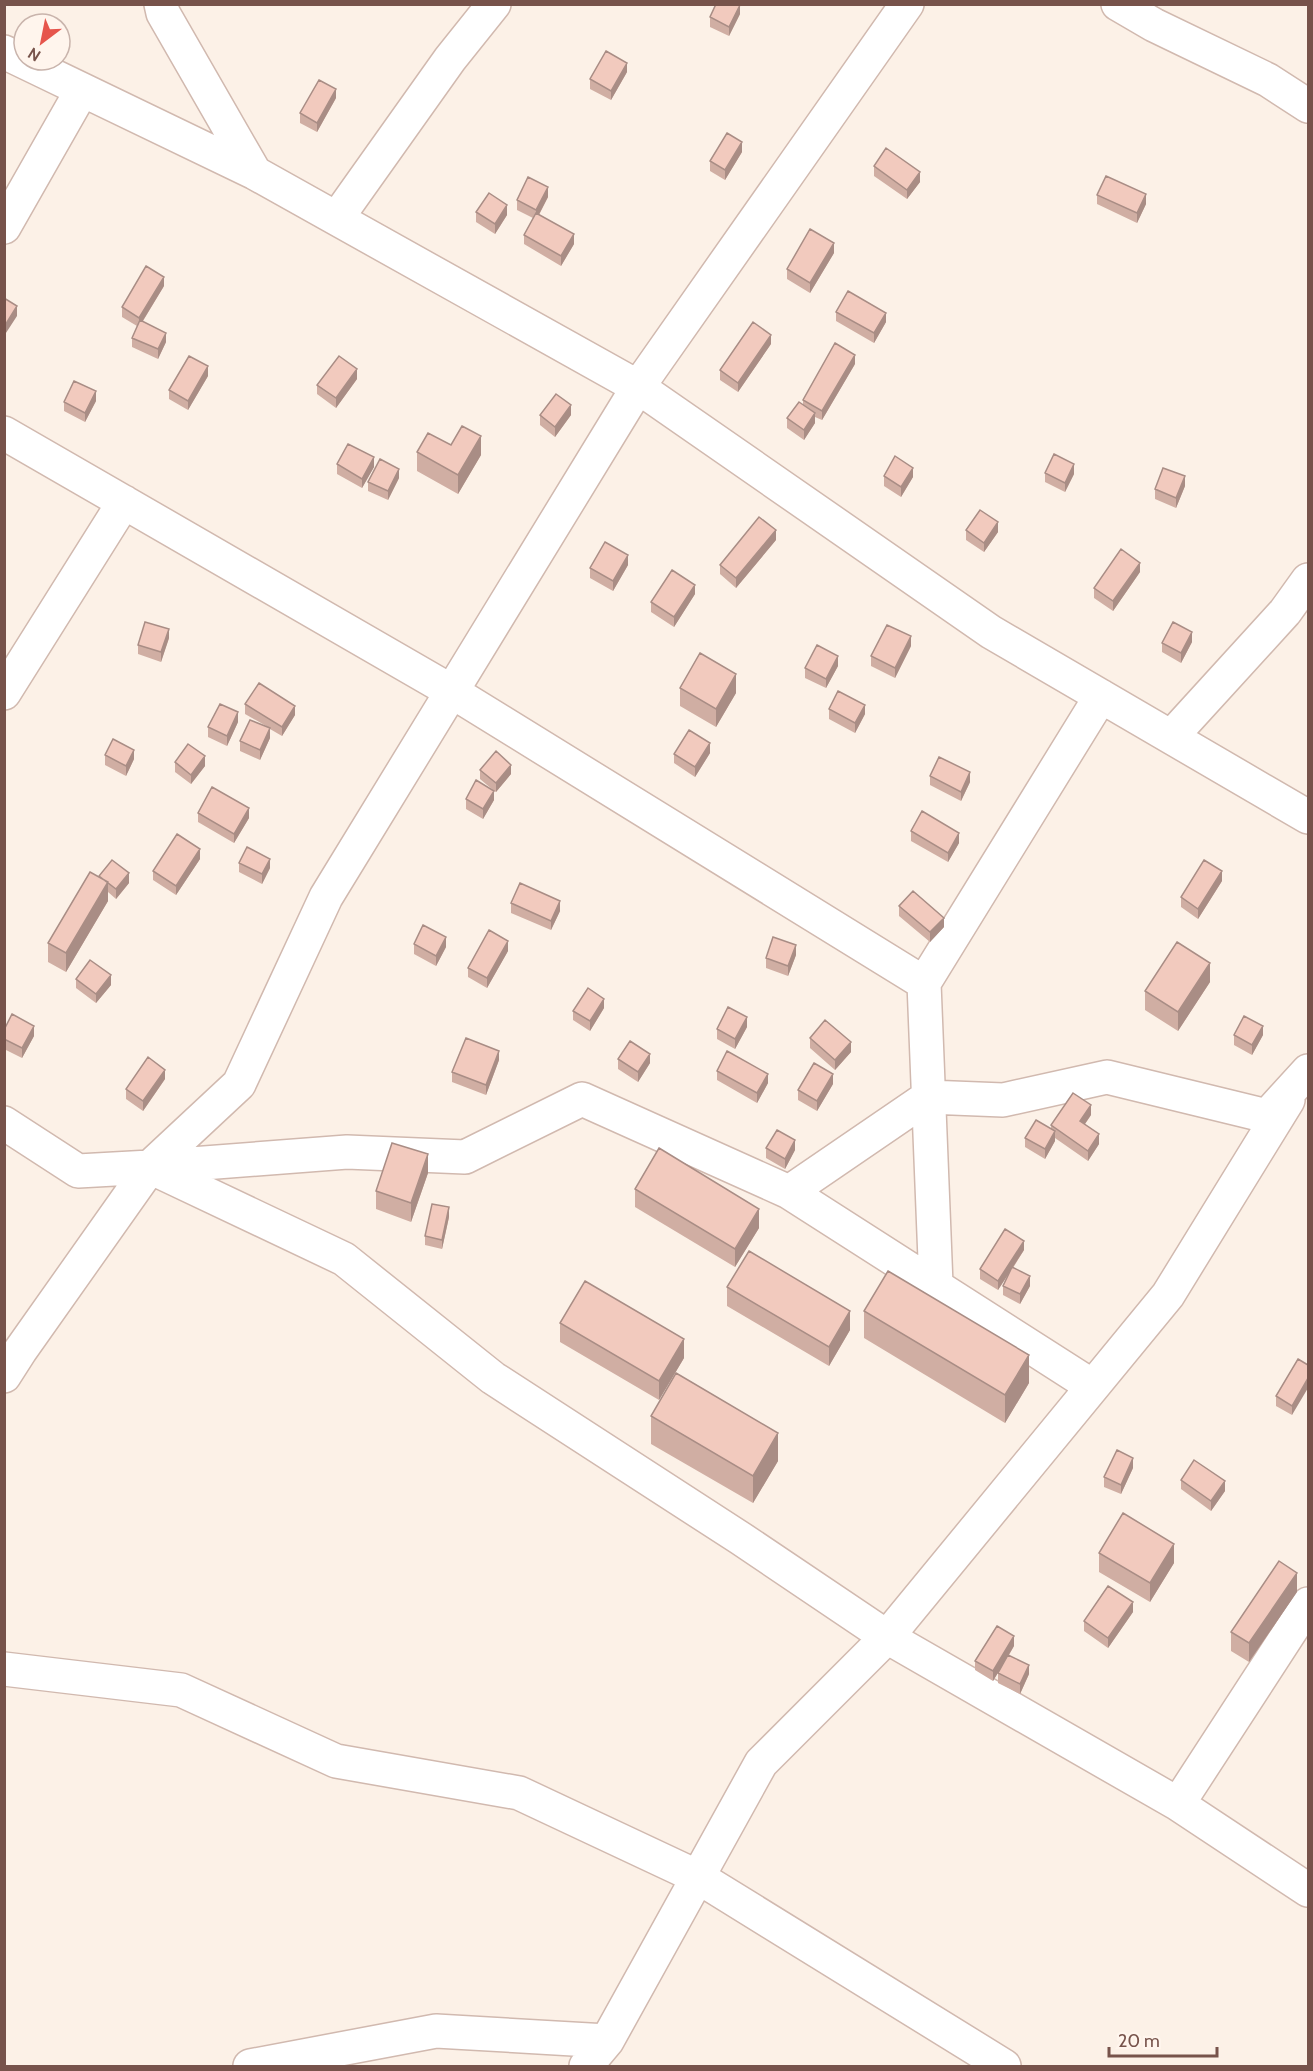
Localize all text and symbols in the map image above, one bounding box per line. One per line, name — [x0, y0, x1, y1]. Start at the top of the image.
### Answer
north arrow — [12, 12, 72, 72]
text: N — [24, 43, 44, 65]
scale bar — [1109, 2020, 1217, 2058]
text: 20 m — [1118, 2030, 1160, 2052]

